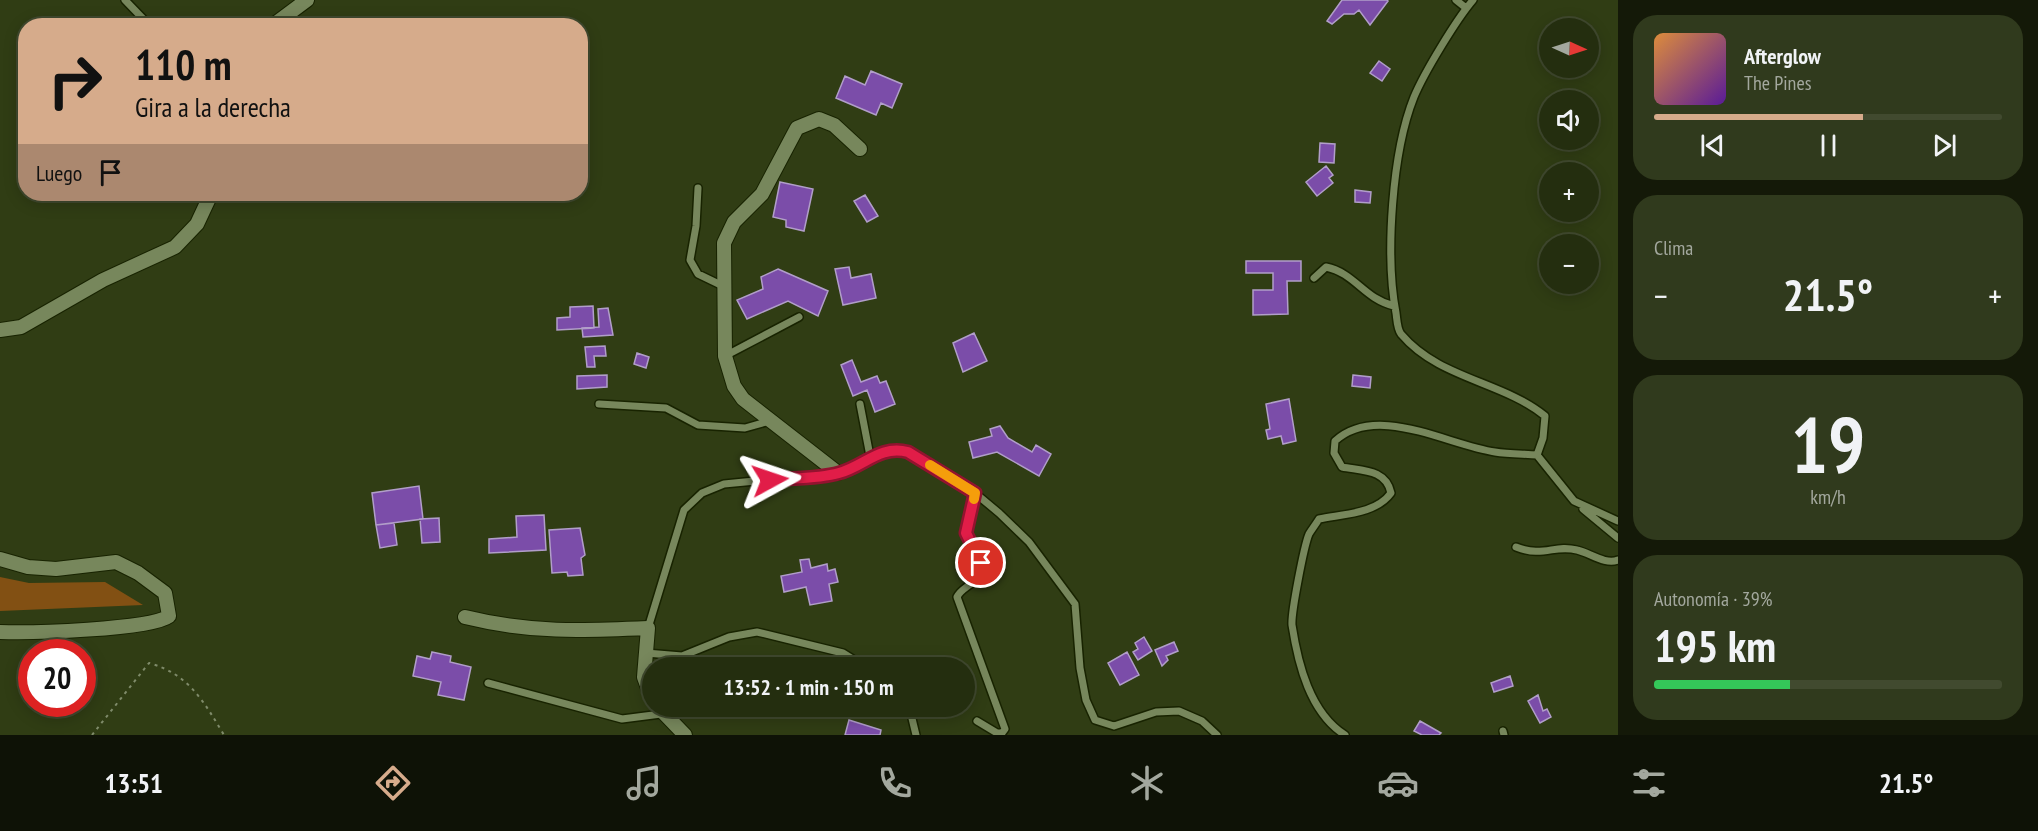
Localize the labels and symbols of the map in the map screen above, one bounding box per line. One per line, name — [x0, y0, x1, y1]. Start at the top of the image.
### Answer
north arrow — [1539, 18, 1599, 78]
position arrow — [738, 448, 802, 512]
pin — [955, 537, 1006, 588]
speed limit sign: 20 — [18, 639, 96, 717]

